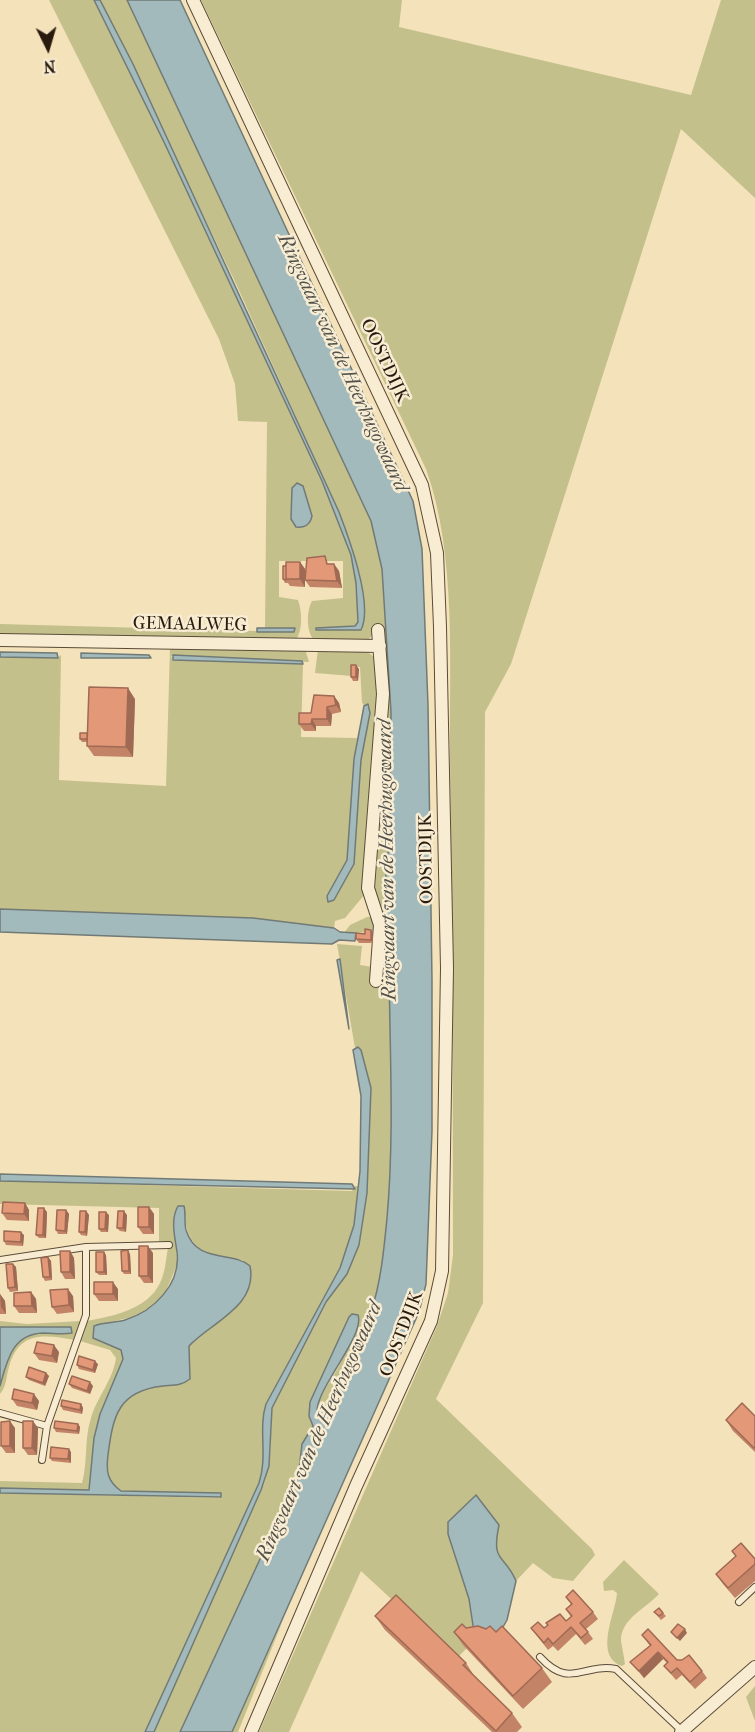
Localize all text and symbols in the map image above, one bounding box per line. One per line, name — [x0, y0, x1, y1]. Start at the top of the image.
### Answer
north arrow — [18, 18, 78, 78]
text: N — [43, 56, 56, 76]
water label: Ringvaart van de Heerhugowaard — [272, 230, 412, 496]
street label: OOSTDIJK — [355, 315, 413, 407]
street label: GEMAALWEG — [133, 613, 247, 637]
water label: Ringvaart van de Heerhugowaard — [374, 719, 402, 1001]
street label: OOSTDIJK — [415, 814, 439, 904]
street label: OOSTDIJK — [376, 1288, 428, 1380]
water label: Ringvaart van de Heerhugowaard — [252, 1299, 388, 1565]

